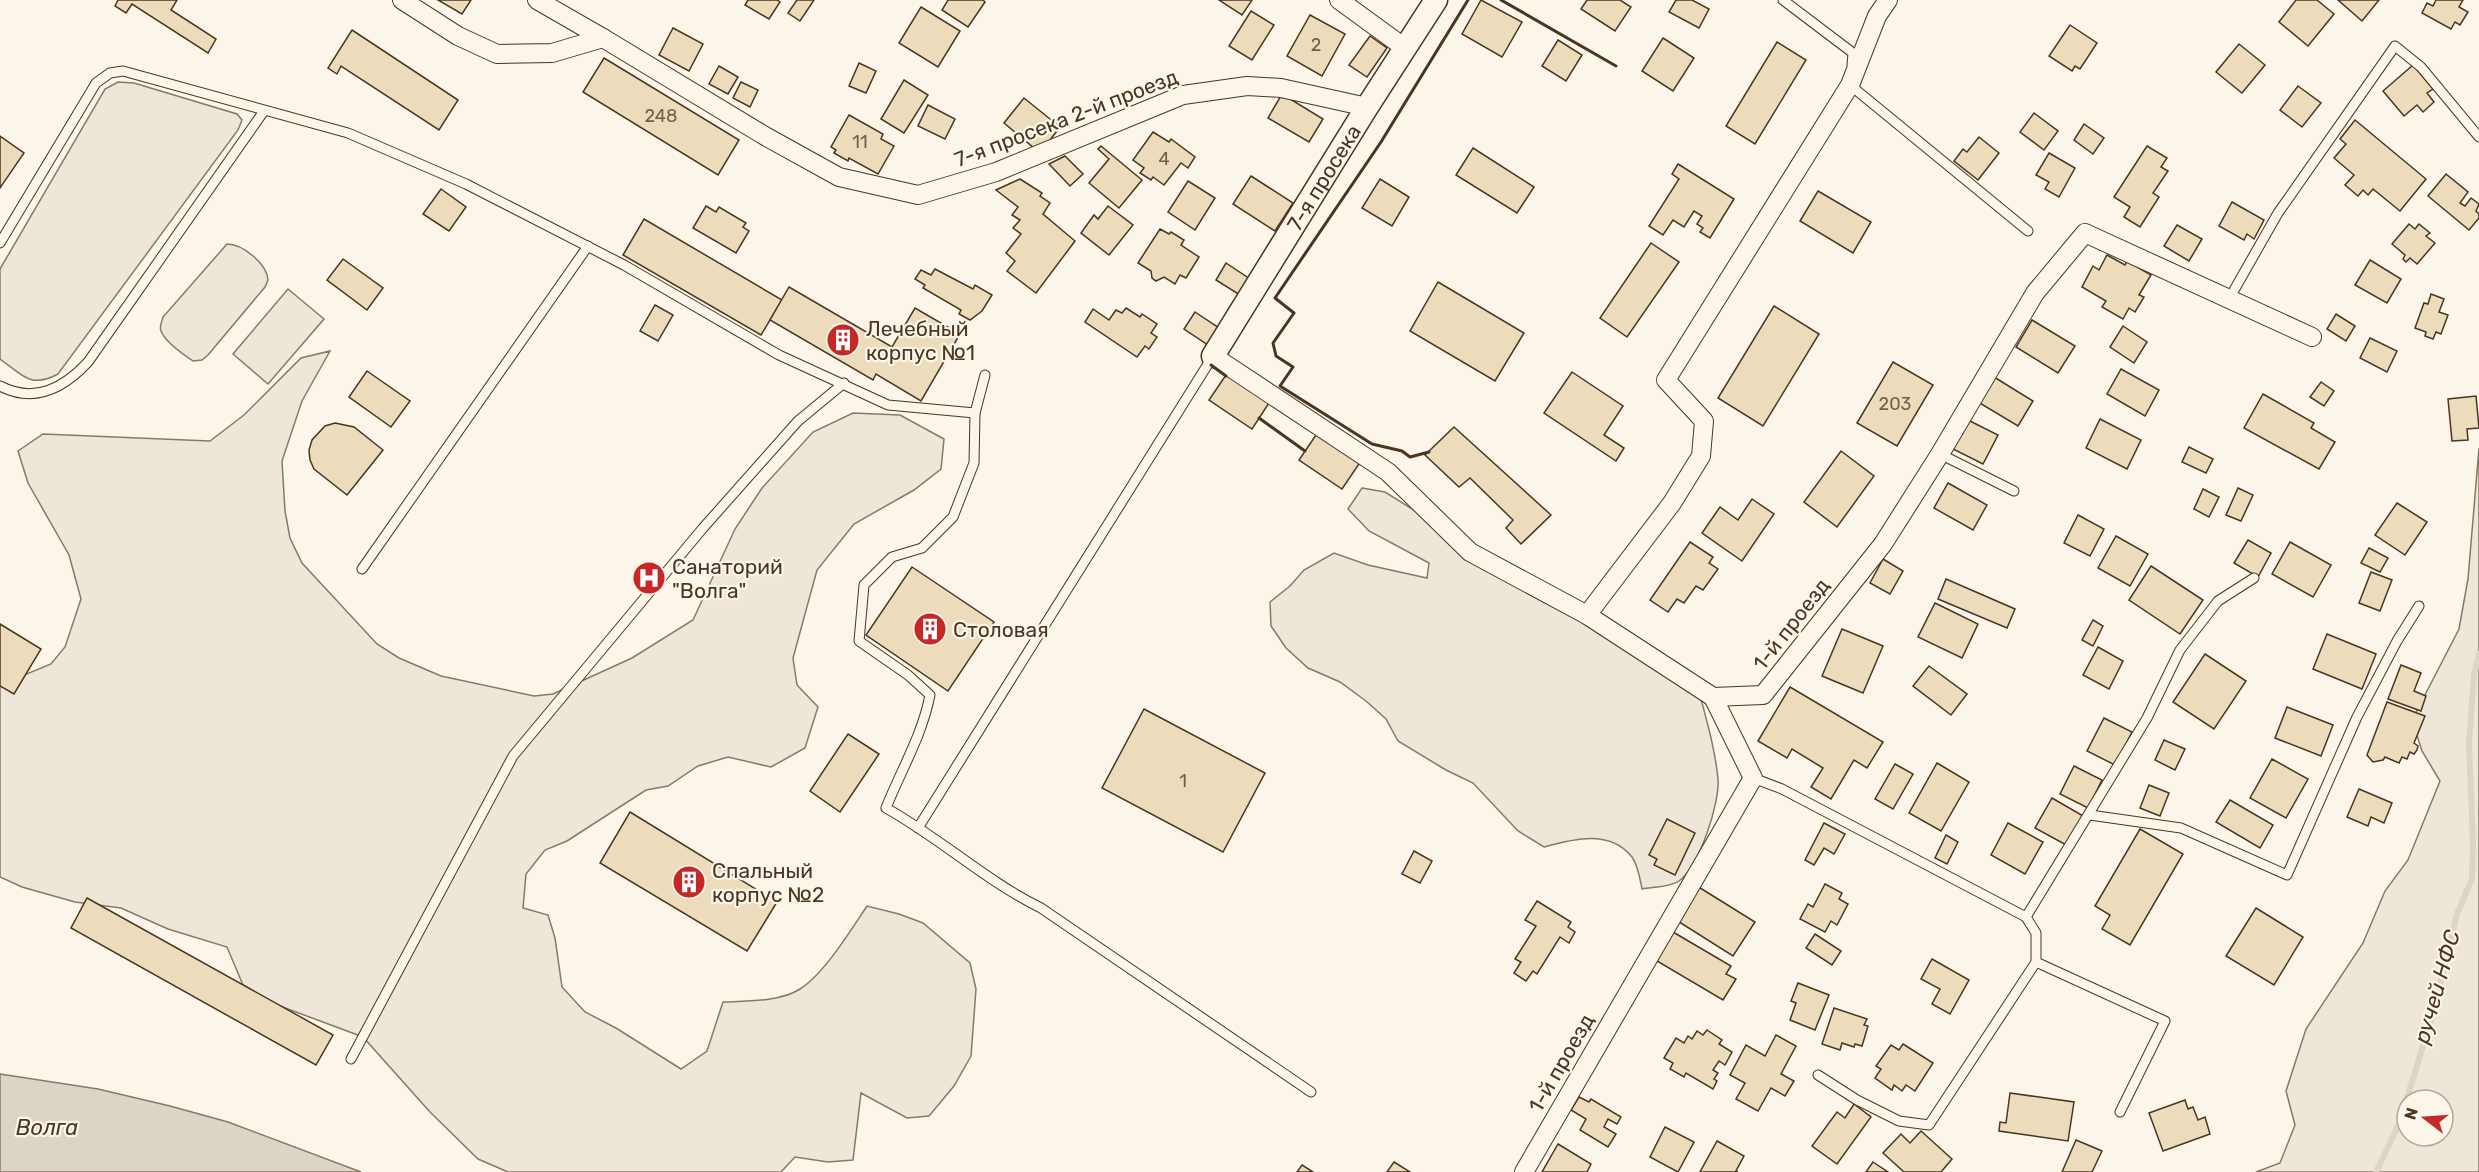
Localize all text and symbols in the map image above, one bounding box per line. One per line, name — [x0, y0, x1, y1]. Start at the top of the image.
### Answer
house number: 2 — [1311, 34, 1321, 56]
street label: 7-я просека 2-й проезд — [951, 64, 1181, 172]
house number: 248 — [644, 105, 678, 127]
street label: 7-я просека — [1281, 120, 1366, 235]
house number: 11 — [852, 131, 868, 153]
house number: 4 — [1158, 148, 1170, 170]
place label: Лечебный корпус №1 — [866, 316, 975, 365]
building icon: Лечебный корпус №1 — [825, 322, 861, 358]
house number: 203 — [1879, 393, 1911, 415]
place label: Санаторий "Волга" — [672, 554, 783, 603]
hospital icon: Санаторий "Волга" — [631, 560, 667, 596]
street label: 1-й проезд — [1748, 573, 1834, 675]
building icon: Столовая — [912, 611, 948, 647]
place label: Столовая — [953, 617, 1049, 642]
house number: 1 — [1179, 770, 1187, 792]
place label: Спальный корпус №2 — [712, 858, 824, 907]
building icon: Спальный корпус №2 — [671, 864, 707, 900]
water label: ручей НФС — [2408, 927, 2466, 1047]
street label: 1-й проезд — [1523, 1009, 1599, 1117]
north arrow — [2395, 1088, 2455, 1148]
text: N — [2400, 1105, 2422, 1122]
water label: Волга — [16, 1114, 78, 1141]

